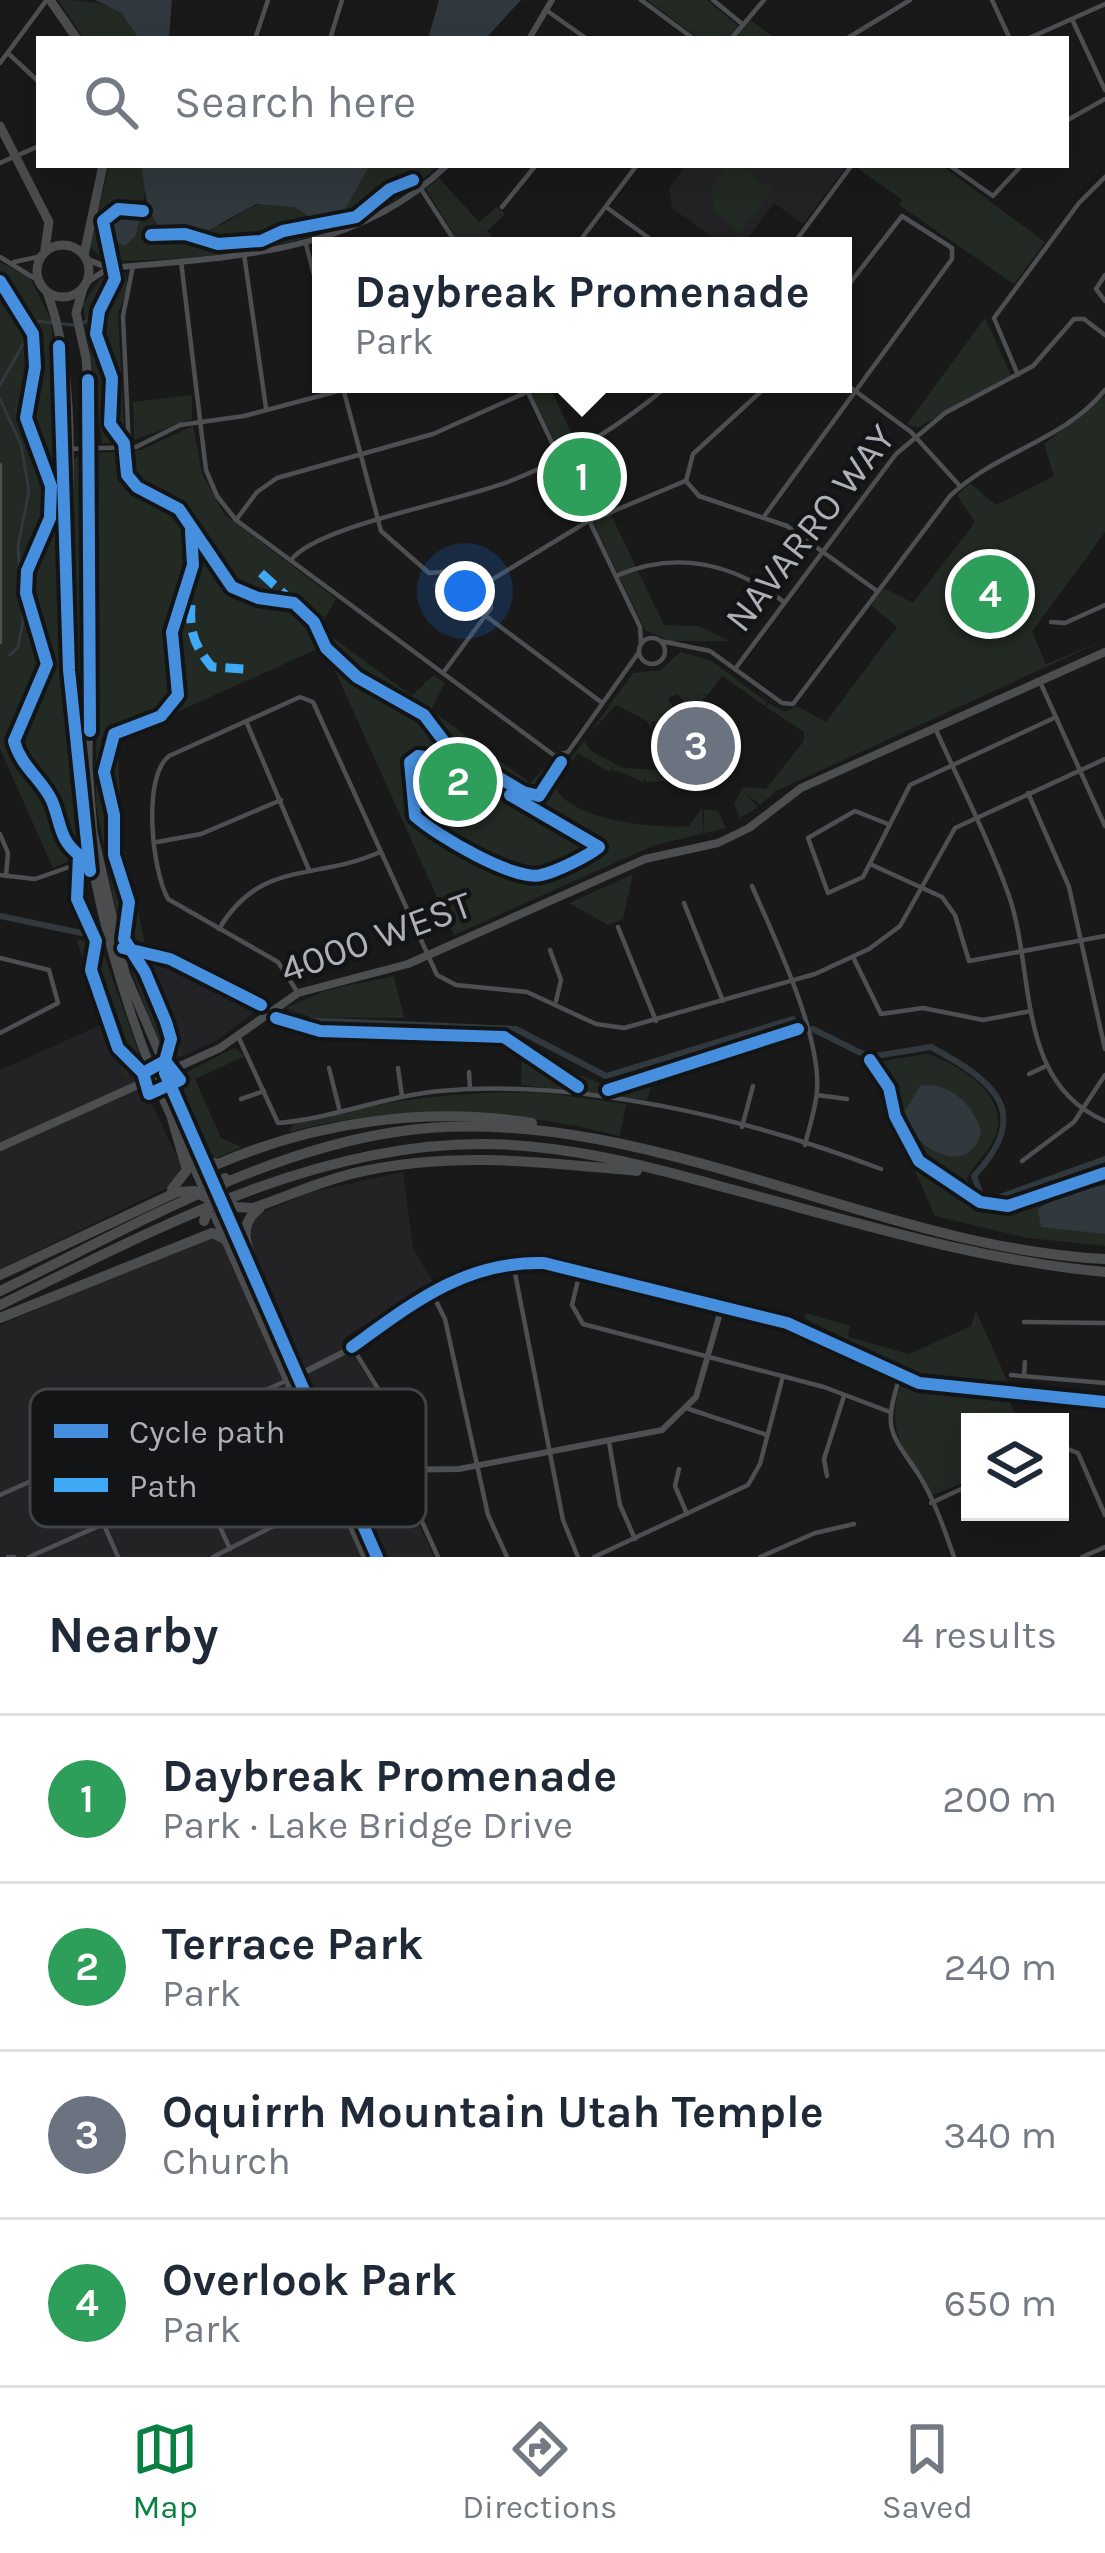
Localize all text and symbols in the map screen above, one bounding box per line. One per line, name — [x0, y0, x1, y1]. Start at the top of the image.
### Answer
search box — [36, 36, 1069, 168]
icon: search — [78, 69, 144, 135]
text: Search here — [174, 76, 416, 128]
popup — [312, 237, 852, 393]
text: Daybreak Promenade — [355, 266, 810, 318]
text: Park — [355, 318, 434, 364]
street label: NAVARRO WAY — [715, 415, 905, 641]
pin: 1 — [543, 432, 621, 522]
pin: 4 — [951, 549, 1029, 639]
your location — [435, 561, 495, 621]
pin: 3 — [657, 701, 735, 791]
pin: 2 — [419, 737, 497, 827]
street label: 4000 WEST — [274, 881, 478, 993]
legend — [30, 1389, 426, 1527]
text: Cycle path — [129, 1413, 285, 1451]
map controls — [961, 1413, 1069, 1521]
button: layers — [961, 1413, 1069, 1521]
text: Path — [129, 1467, 198, 1505]
text: Nearby — [48, 1605, 218, 1665]
text: 4 results — [902, 1612, 1057, 1658]
text: Daybreak Promenade — [162, 1750, 617, 1802]
text: 1 — [80, 1776, 94, 1822]
text: 200 m — [942, 1776, 1057, 1822]
text: Park · Lake Bridge Drive — [162, 1802, 573, 1848]
text: Terrace Park — [162, 1918, 423, 1970]
text: 2 — [75, 1944, 99, 1990]
text: 240 m — [944, 1944, 1057, 1990]
text: Park — [162, 1970, 241, 2016]
text: Oquirrh Mountain Utah Temple — [162, 2086, 824, 2138]
text: 3 — [75, 2112, 99, 2158]
text: 340 m — [943, 2112, 1057, 2158]
text: Church — [162, 2138, 291, 2184]
text: Overlook Park — [162, 2254, 457, 2306]
text: 4 — [75, 2280, 99, 2326]
text: 650 m — [944, 2280, 1057, 2326]
text: Park — [162, 2306, 241, 2352]
tab: Map — [132, 2416, 198, 2526]
tab: Directions — [462, 2416, 617, 2526]
tab: Saved — [882, 2416, 973, 2526]

